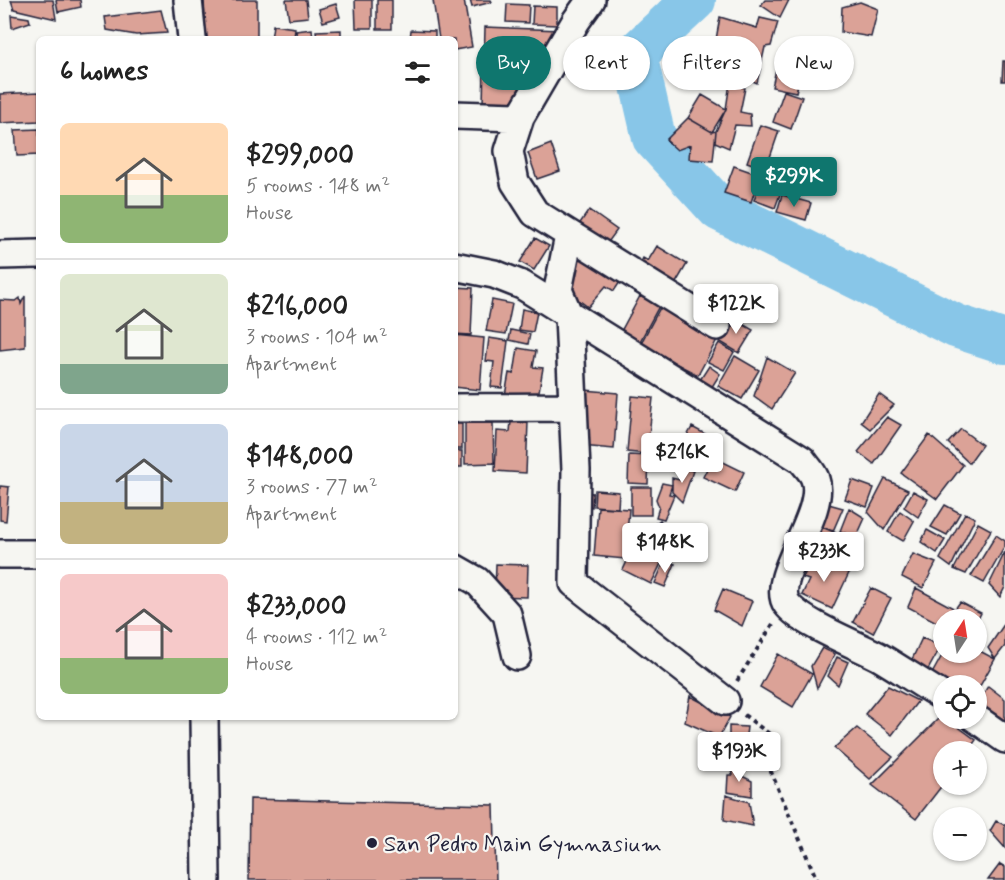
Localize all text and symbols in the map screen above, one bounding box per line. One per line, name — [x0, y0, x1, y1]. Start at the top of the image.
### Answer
chip: Buy — [476, 36, 551, 90]
chip: Rent — [563, 36, 650, 90]
chip: Filters — [662, 36, 762, 90]
chip: New — [774, 36, 854, 90]
text: 6 homes — [60, 55, 148, 89]
icon: filters — [401, 56, 434, 89]
text: $299,000 — [246, 139, 354, 173]
icon: home — [108, 147, 180, 219]
pin: $299K — [752, 157, 836, 208]
text: $299K — [765, 163, 823, 190]
text: 5 rooms · 148 m² — [246, 173, 390, 200]
text: House — [246, 200, 293, 227]
pin: $122K — [694, 284, 778, 335]
text: $216,000 — [246, 290, 348, 324]
text: $122K — [707, 290, 765, 317]
icon: home — [108, 298, 180, 370]
text: 3 rooms · 104 m² — [246, 324, 388, 351]
text: Apartment — [246, 351, 337, 378]
pin: $216K — [640, 433, 724, 484]
text: $216K — [655, 439, 709, 466]
text: $148,000 — [246, 440, 353, 474]
icon: home — [108, 448, 180, 520]
text: 3 rooms · 77 m² — [246, 474, 378, 501]
text: Apartment — [246, 501, 337, 528]
pin: $148K — [623, 523, 707, 574]
text: $148K — [636, 529, 694, 556]
pin: $233K — [782, 532, 866, 583]
text: $233K — [798, 538, 850, 565]
text: $233,000 — [246, 590, 346, 624]
icon: home — [108, 598, 180, 670]
north arrow — [933, 609, 987, 663]
map controls — [933, 609, 987, 861]
text: 4 rooms · 112 m² — [246, 624, 387, 651]
text: House — [246, 651, 293, 678]
button: locate — [933, 675, 987, 729]
pin: $193K — [697, 732, 781, 783]
text: $193K — [712, 738, 766, 765]
button: + — [933, 741, 987, 795]
button: − — [933, 807, 987, 861]
place label: San Pedro Main Gymnasium — [384, 831, 662, 859]
marker: San Pedro Main Gymnasium — [365, 836, 379, 850]

